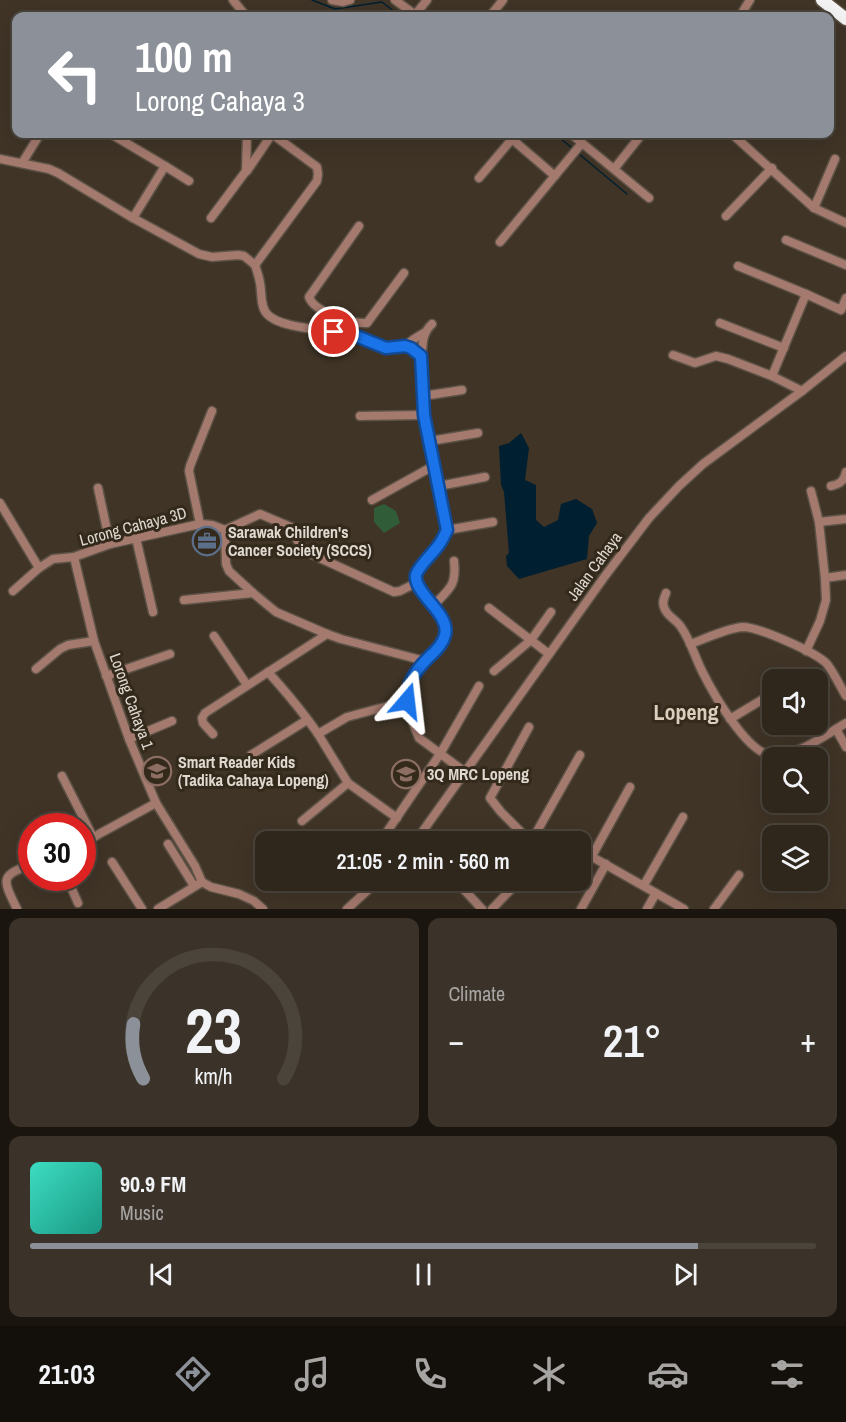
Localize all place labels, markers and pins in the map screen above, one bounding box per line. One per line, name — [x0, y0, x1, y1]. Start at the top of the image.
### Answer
pin — [308, 306, 359, 357]
place label: Sarawak Children's Cancer Society (SCCS) — [228, 521, 372, 561]
office icon: Sarawak Children's Cancer Society (SCCS) — [191, 525, 223, 557]
place label: Smart Reader Kids (Tadika Cahaya Lopeng) — [178, 751, 329, 791]
school or university icon: Smart Reader Kids (Tadika Cahaya Lopeng) — [141, 755, 173, 787]
school or university icon: 3Q MRC Lopeng — [390, 758, 422, 790]
place label: 3Q MRC Lopeng — [427, 763, 529, 785]

